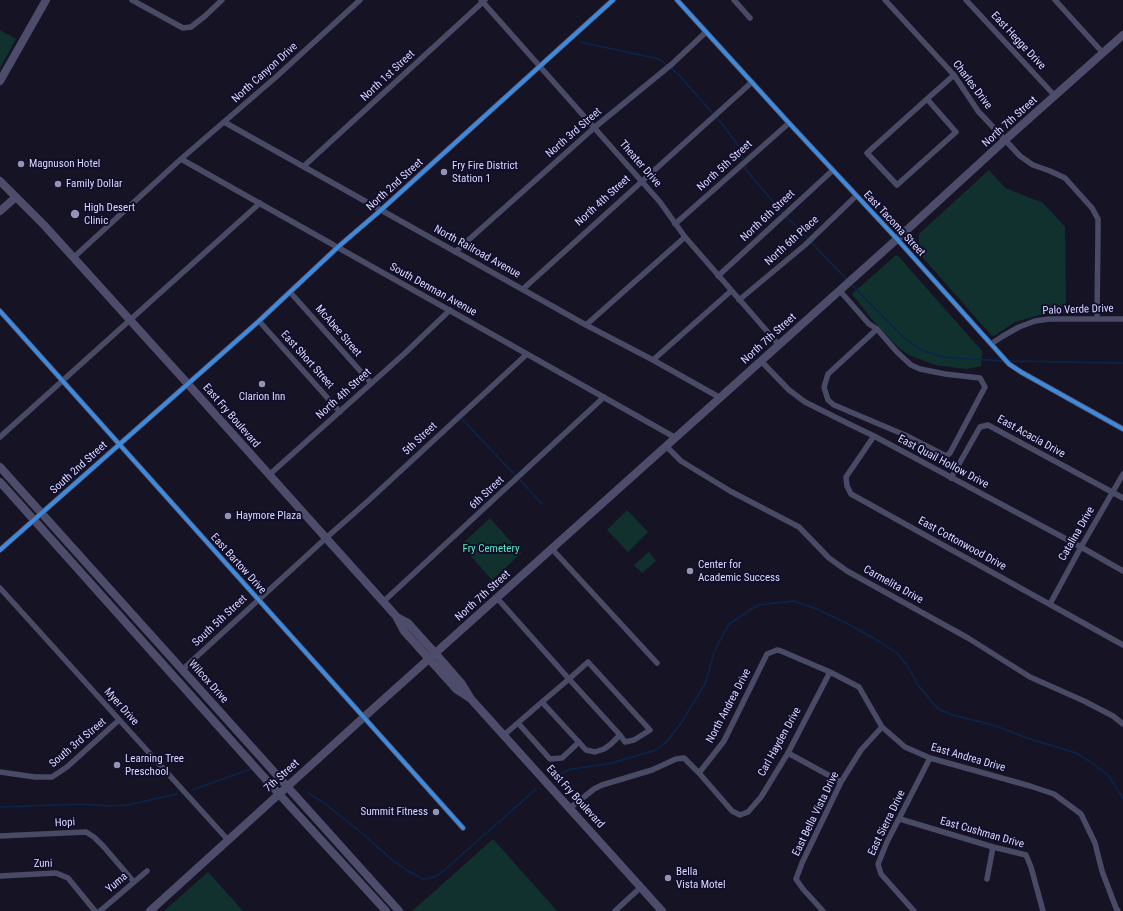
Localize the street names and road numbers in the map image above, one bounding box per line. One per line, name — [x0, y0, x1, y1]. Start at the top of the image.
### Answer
street label: East Hegge Drive — [988, 9, 1048, 73]
street label: North Canyon Drive — [229, 40, 301, 106]
street label: North 1st Street — [358, 48, 418, 104]
street label: Charles Drive — [949, 58, 995, 112]
street label: North 7th Street — [980, 94, 1040, 150]
street label: North 3rd Street — [543, 105, 605, 161]
street label: Theater Drive — [616, 138, 664, 190]
street label: North 5th Street — [695, 138, 755, 194]
street label: North 2nd Street — [364, 156, 426, 214]
street label: North 4th Street — [573, 173, 633, 229]
street label: North 6th Street — [738, 188, 798, 244]
street label: East Tacoma Street — [860, 189, 928, 259]
street label: North 6th Place — [762, 213, 822, 269]
street label: North Railroad Avenue — [431, 223, 523, 281]
street label: South Denman Avenue — [387, 261, 479, 319]
street label: Palo Verde Drive — [1042, 302, 1114, 318]
street label: McAbee Street — [312, 303, 364, 359]
street label: North 7th Street — [739, 311, 799, 367]
street label: East Short Street — [278, 328, 336, 392]
street label: North 4th Street — [314, 366, 374, 422]
street label: East Fry Boulevard — [200, 381, 262, 451]
street label: East Acacia Drive — [995, 413, 1067, 461]
street label: 5th Street — [400, 420, 440, 458]
street label: East Quail Hollow Drive — [895, 433, 991, 491]
street label: South 2nd Street — [48, 439, 110, 497]
street label: 6th Street — [467, 474, 507, 512]
street label: Catalina Drive — [1056, 505, 1098, 563]
street label: East Cottonwood Drive — [916, 514, 1008, 574]
street label: East Bartow Drive — [207, 531, 269, 597]
street label: Carmelita Drive — [861, 563, 925, 607]
street label: North 7th Street — [453, 568, 513, 624]
street label: South 5th Street — [190, 592, 250, 650]
street label: Wilcox Drive — [185, 658, 231, 706]
street label: North Andrea Drive — [704, 667, 754, 745]
street label: Myer Drive — [101, 686, 141, 728]
street label: Carl Hayden Drive — [756, 705, 804, 779]
street label: South 3rd Street — [47, 715, 109, 771]
street label: East Andrea Drive — [929, 741, 1007, 775]
street label: 7th Street — [262, 757, 302, 795]
street label: East Fry Boulevard — [543, 763, 607, 831]
street label: East Bella Vista Drive — [790, 770, 842, 858]
street label: East Sierra Drive — [865, 788, 909, 858]
street label: East Cushman Drive — [938, 815, 1026, 851]
street label: Hopi — [55, 816, 75, 830]
street label: Zuni — [33, 857, 53, 871]
street label: Yuma — [103, 870, 131, 896]

